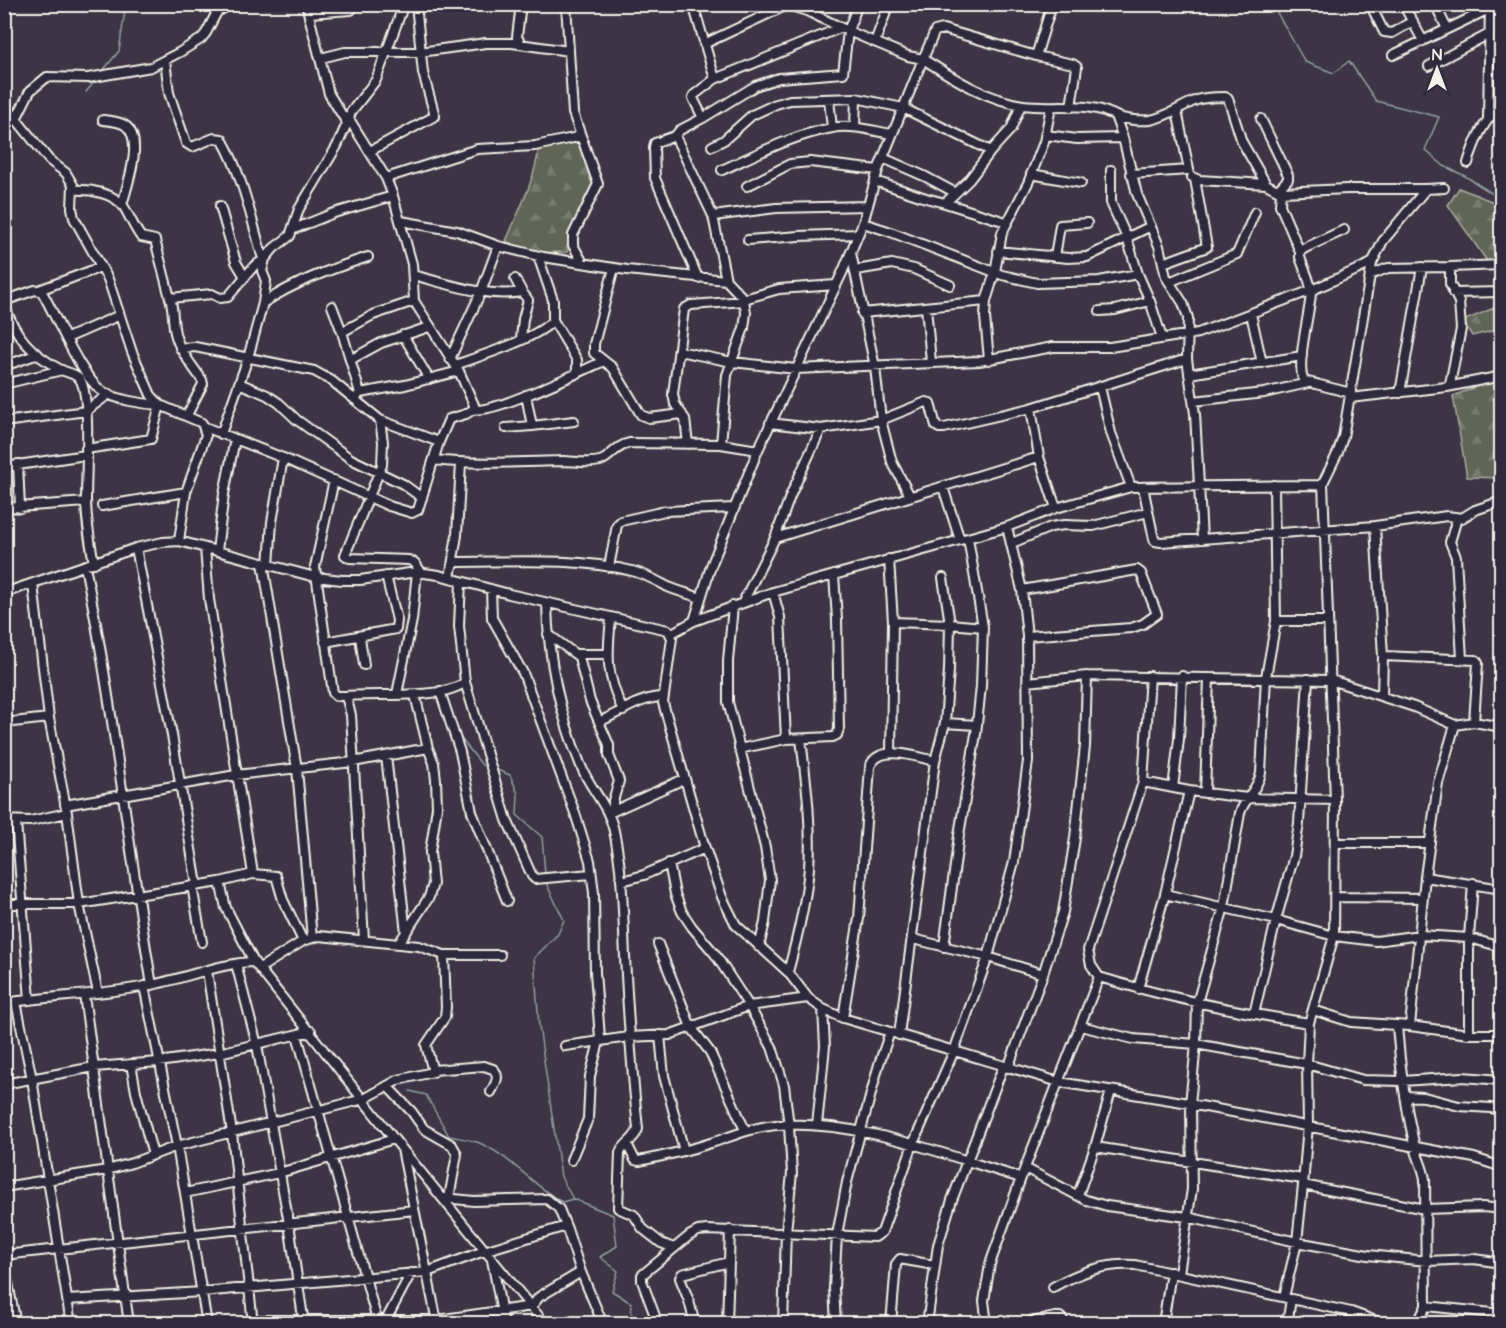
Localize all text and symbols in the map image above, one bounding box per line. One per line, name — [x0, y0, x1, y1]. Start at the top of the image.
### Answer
north arrow — [1407, 39, 1467, 99]
text: N — [1432, 44, 1442, 66]

